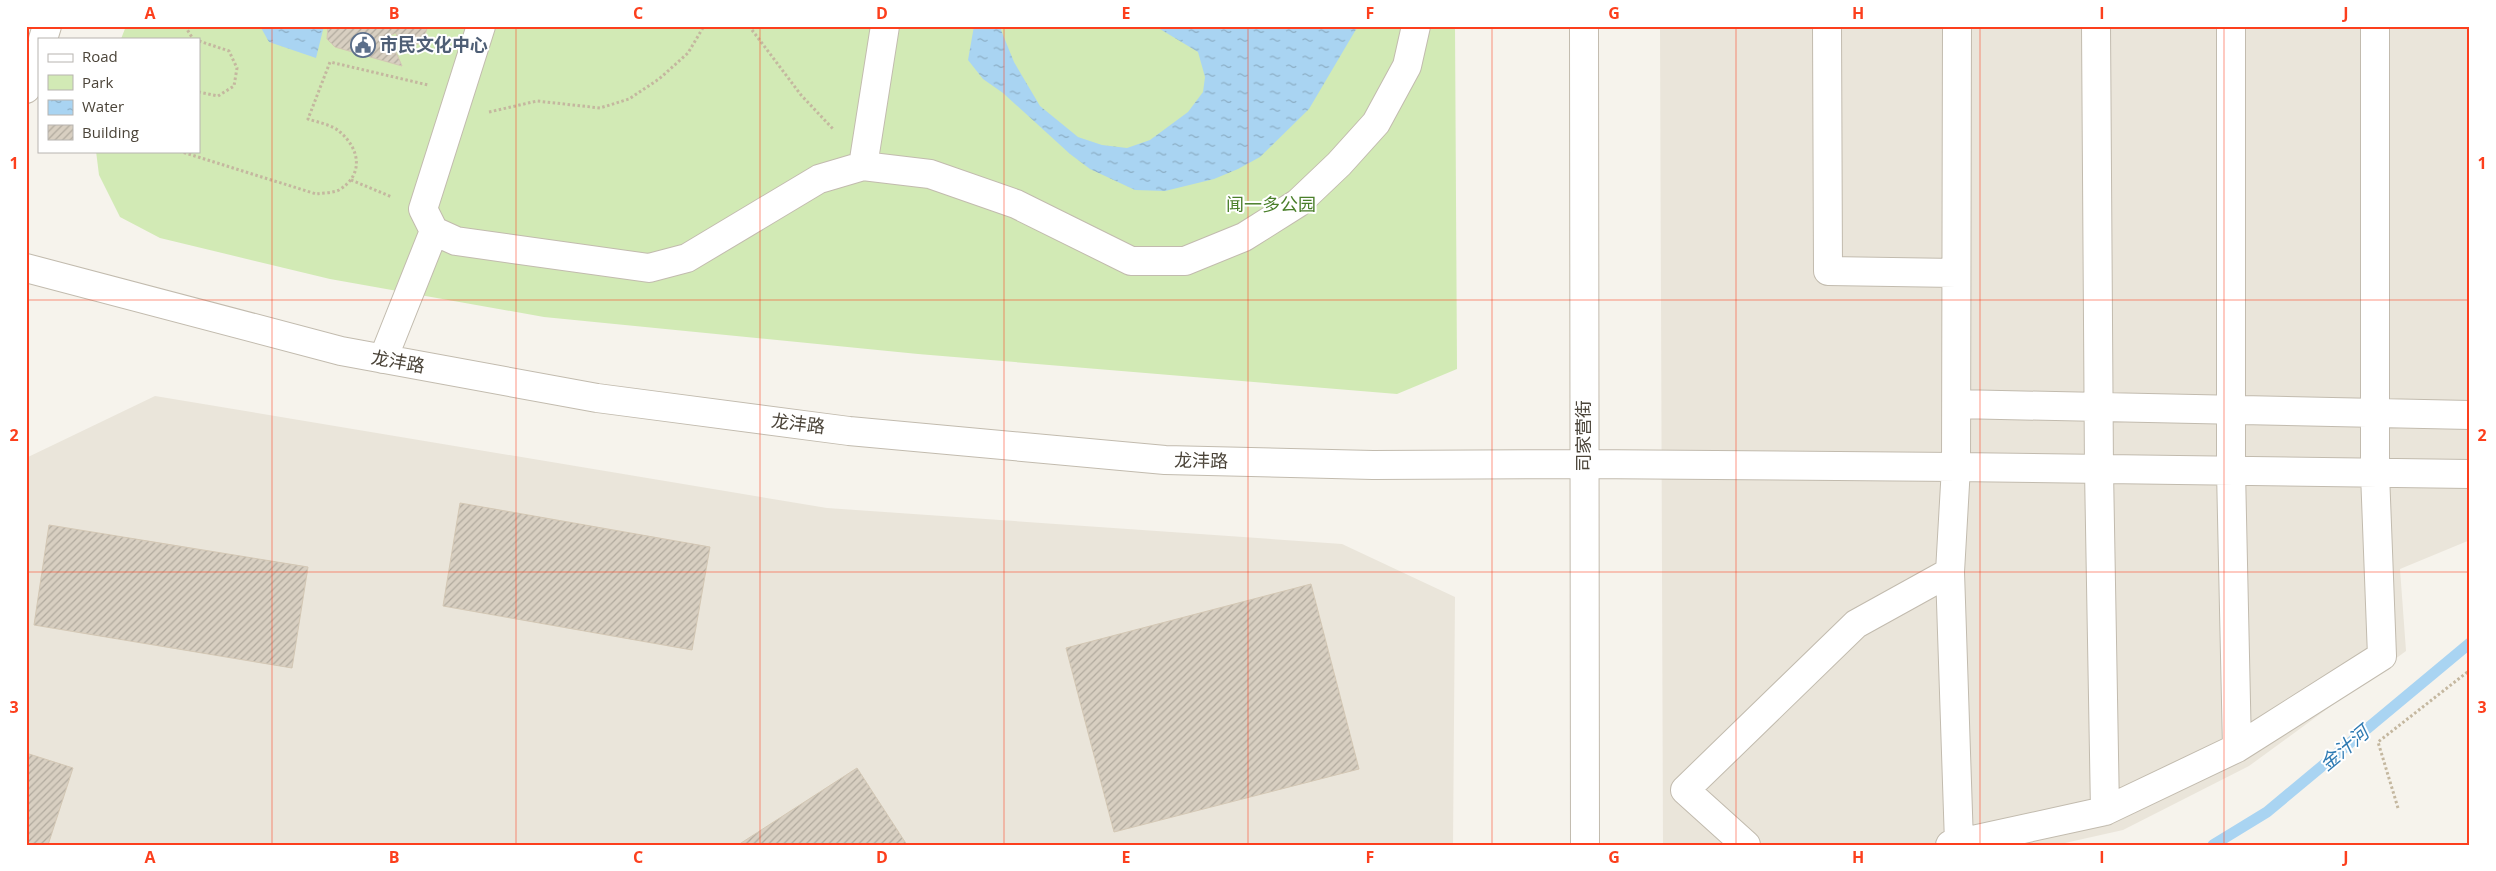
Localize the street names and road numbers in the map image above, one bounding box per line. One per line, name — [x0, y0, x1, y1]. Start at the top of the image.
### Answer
street label: 龙沣路 — [370, 345, 427, 378]
street label: 司家营街 — [1571, 400, 1595, 472]
street label: 龙沣路 — [770, 408, 826, 438]
street label: 龙沣路 — [1174, 448, 1228, 472]

